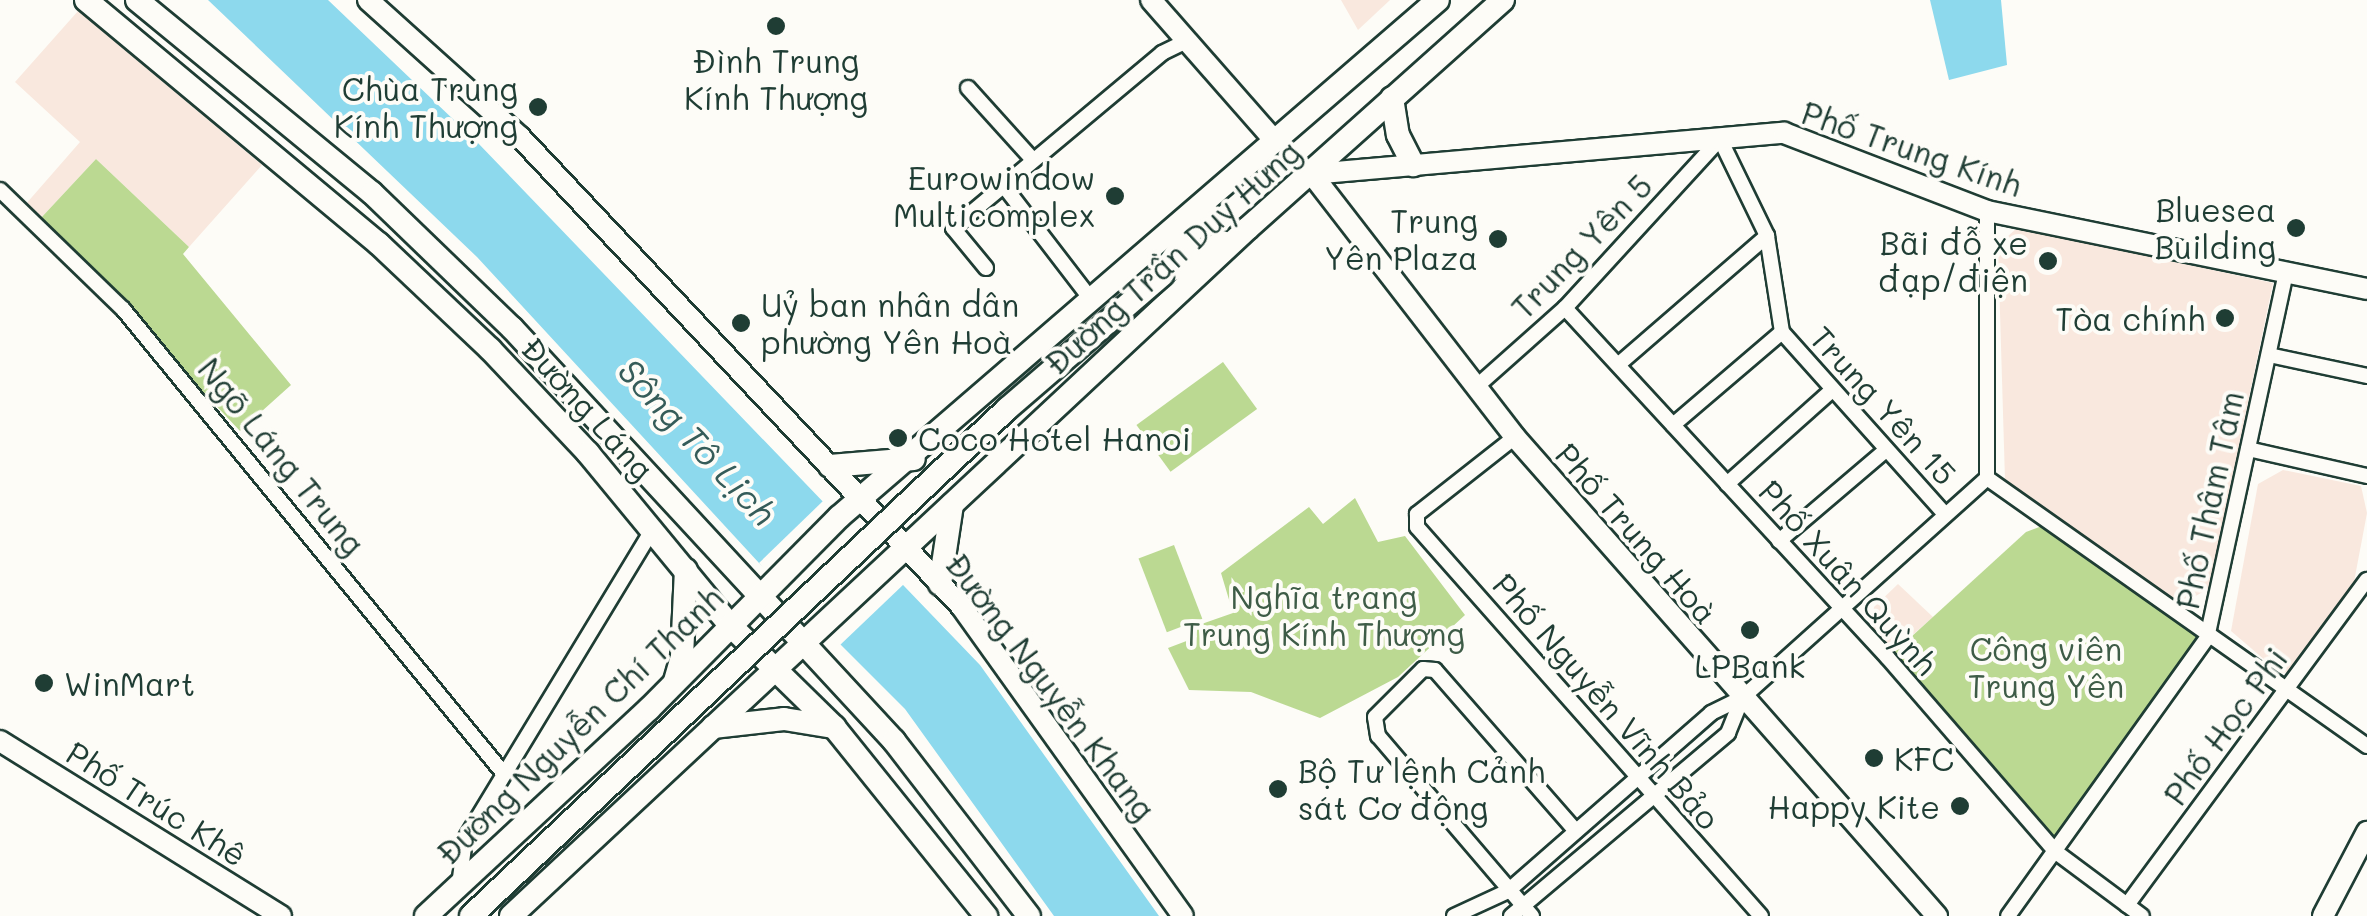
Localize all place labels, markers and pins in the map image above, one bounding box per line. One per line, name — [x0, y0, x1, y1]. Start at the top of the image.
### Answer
marker: Đình Trung Kính Thượng — [765, 15, 787, 37]
place label: Đình Trung Kính Thượng — [684, 42, 868, 117]
place label: Chùa Trung Kính Thượng — [334, 70, 518, 145]
marker: Chùa Trung Kính Thượng — [527, 96, 549, 118]
place label: Eurowindow Multicomplex — [893, 159, 1095, 234]
marker: Eurowindow Multicomplex — [1104, 185, 1126, 207]
place label: Bluesea Building — [2154, 191, 2276, 266]
place label: Trung Yên Plaza — [1324, 202, 1478, 277]
marker: Bluesea Building — [2285, 217, 2307, 239]
place label: Bãi đỗ xe đạp/điện — [1878, 224, 2028, 299]
marker: Trung Yên Plaza — [1487, 228, 1509, 250]
marker: Bãi đỗ xe đạp/điện — [2037, 250, 2059, 272]
place label: Uỷ ban nhân dân phường Yên Hoà — [761, 286, 1019, 361]
place label: Tòa chính — [2055, 299, 2205, 337]
marker: Tòa chính — [2214, 307, 2236, 329]
marker: Uỷ ban nhân dân phường Yên Hoà — [730, 312, 752, 334]
place label: Coco Hotel Hanoi — [918, 419, 1191, 457]
marker: Coco Hotel Hanoi — [887, 427, 909, 449]
marker: LPBank — [1739, 619, 1761, 641]
place label: LPBank — [1695, 646, 1805, 684]
place label: WinMart — [64, 664, 195, 702]
marker: WinMart — [33, 672, 55, 694]
place label: KFC — [1894, 739, 1954, 777]
marker: KFC — [1863, 747, 1885, 769]
place label: Bộ Tư lệnh Cảnh sát Cơ động — [1298, 752, 1545, 827]
marker: Bộ Tư lệnh Cảnh sát Cơ động — [1267, 778, 1289, 800]
place label: Happy Kite — [1768, 787, 1940, 825]
marker: Happy Kite — [1949, 795, 1971, 817]

